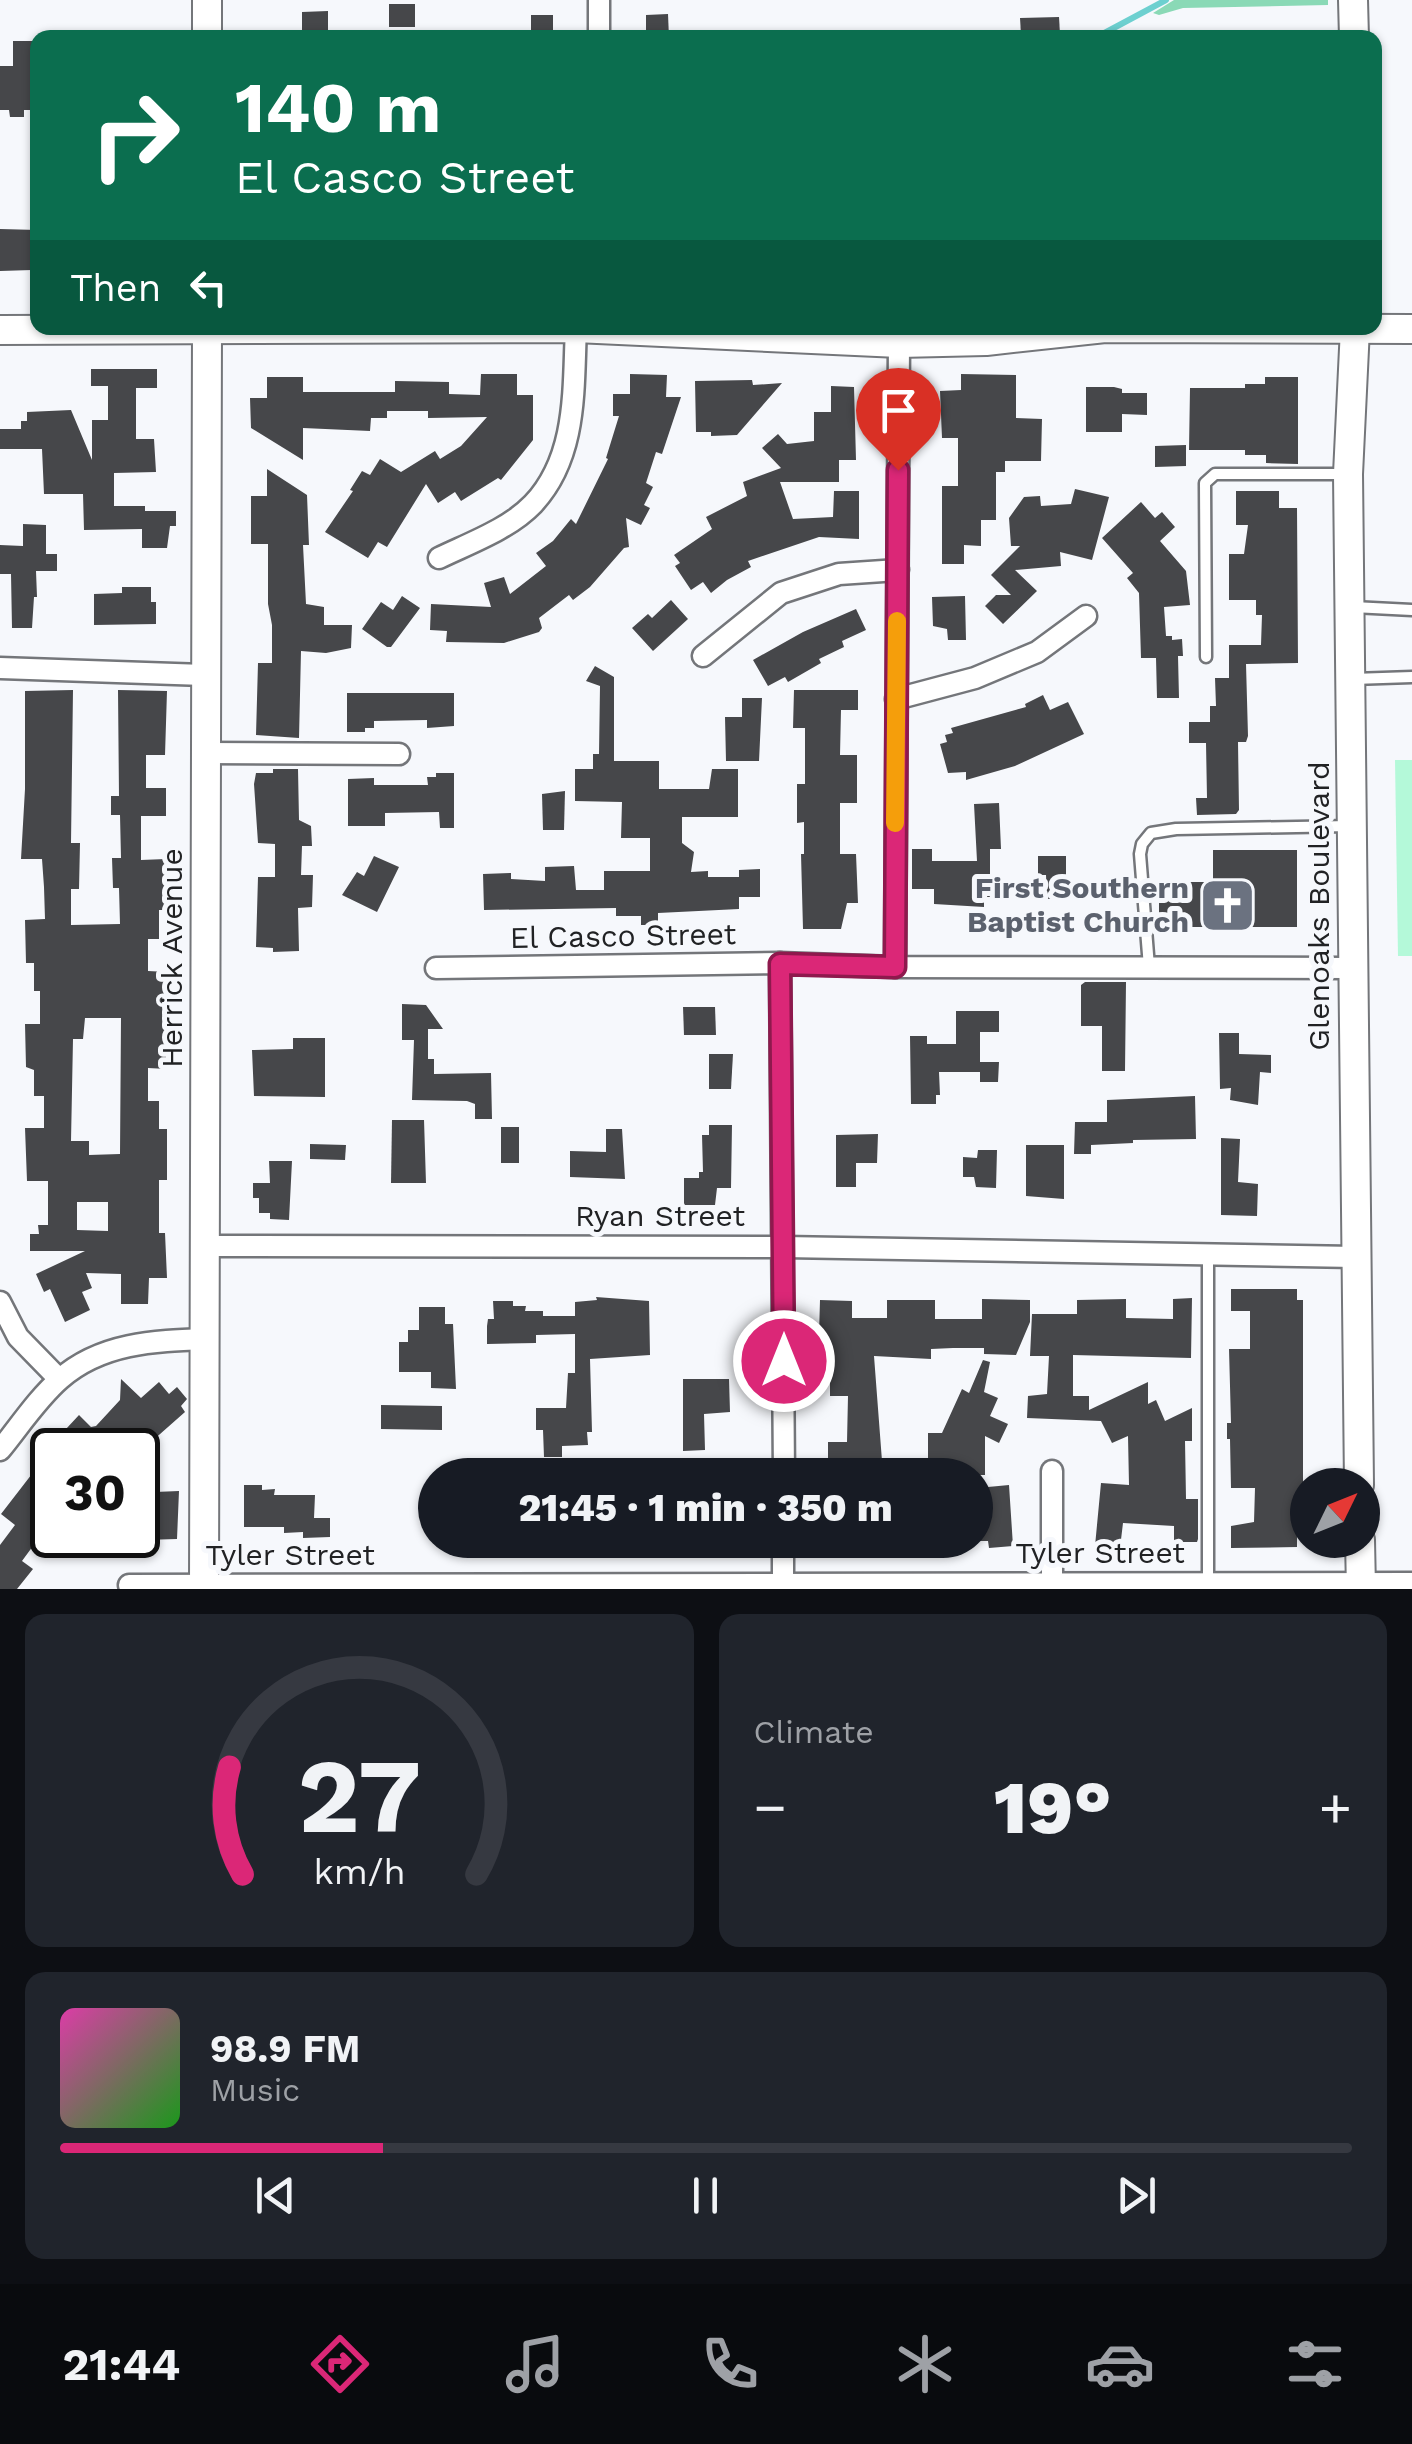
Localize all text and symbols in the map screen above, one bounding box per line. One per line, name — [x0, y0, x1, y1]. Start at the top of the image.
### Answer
text: 140 m — [235, 67, 441, 149]
icon: right — [70, 70, 200, 200]
text: El Casco Street — [235, 151, 574, 204]
icon: left — [181, 260, 236, 315]
text: Then — [70, 266, 161, 310]
pin — [856, 368, 941, 471]
icon: arrive — [871, 383, 926, 438]
street label: Glenoaks Boulevard — [1301, 761, 1336, 1051]
street label: Herrick Avenue — [154, 848, 189, 1068]
place label: First Southern Baptist Church — [967, 870, 1189, 939]
church icon: First Southern Baptist Church — [1198, 875, 1258, 935]
street label: El Casco Street — [510, 916, 737, 955]
street label: Ryan Street — [575, 1198, 745, 1233]
position arrow — [732, 1309, 836, 1413]
speed limit sign: 30 — [30, 1428, 160, 1558]
north arrow — [1290, 1468, 1380, 1558]
map controls — [1290, 1468, 1380, 1558]
text: 21:45 · 1 min · 350 m — [518, 1486, 893, 1530]
street label: Tyler Street — [1015, 1535, 1185, 1570]
street label: Tyler Street — [205, 1537, 375, 1572]
text: Climate — [754, 1713, 874, 1751]
text: 27 — [298, 1735, 421, 1857]
text: 19° — [994, 1763, 1112, 1851]
text: − — [754, 1775, 787, 1839]
text: + — [1319, 1775, 1352, 1839]
text: km/h — [313, 1851, 405, 1893]
text: 98.9 FM — [210, 2027, 360, 2071]
text: Music — [210, 2071, 300, 2109]
icon: previous — [248, 2168, 303, 2223]
icon: pause — [678, 2168, 733, 2223]
icon: next — [1109, 2168, 1164, 2223]
icon: directions — [305, 2329, 375, 2399]
icon: music — [500, 2329, 570, 2399]
icon: phone — [695, 2329, 765, 2399]
icon: climate — [890, 2329, 960, 2399]
icon: car — [1085, 2329, 1155, 2399]
icon: filters — [1280, 2329, 1350, 2399]
text: 21:44 — [62, 2338, 180, 2391]

